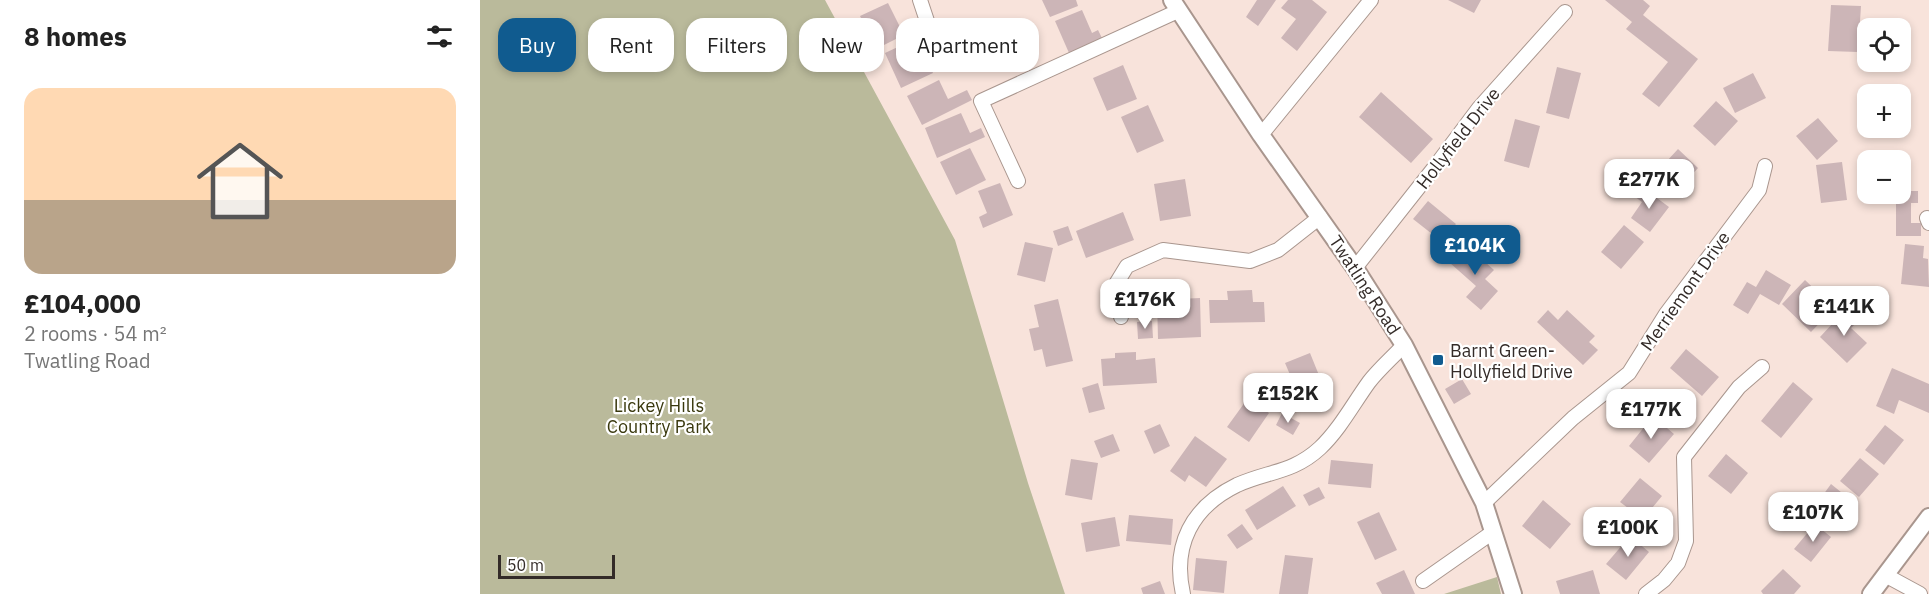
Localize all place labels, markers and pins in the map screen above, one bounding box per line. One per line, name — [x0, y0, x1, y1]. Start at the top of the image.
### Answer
pin: £277K — [1607, 159, 1691, 210]
pin: £104K — [1433, 225, 1517, 276]
pin: £176K — [1103, 279, 1187, 330]
pin: £141K — [1802, 286, 1886, 337]
place label: Barnt Green- Hollyfield Drive — [1450, 339, 1573, 383]
marker: Barnt Green- Hollyfield Drive — [1431, 353, 1445, 367]
pin: £152K — [1246, 373, 1330, 424]
pin: £177K — [1609, 389, 1693, 440]
pin: £107K — [1771, 492, 1855, 543]
pin: £100K — [1586, 507, 1670, 558]

